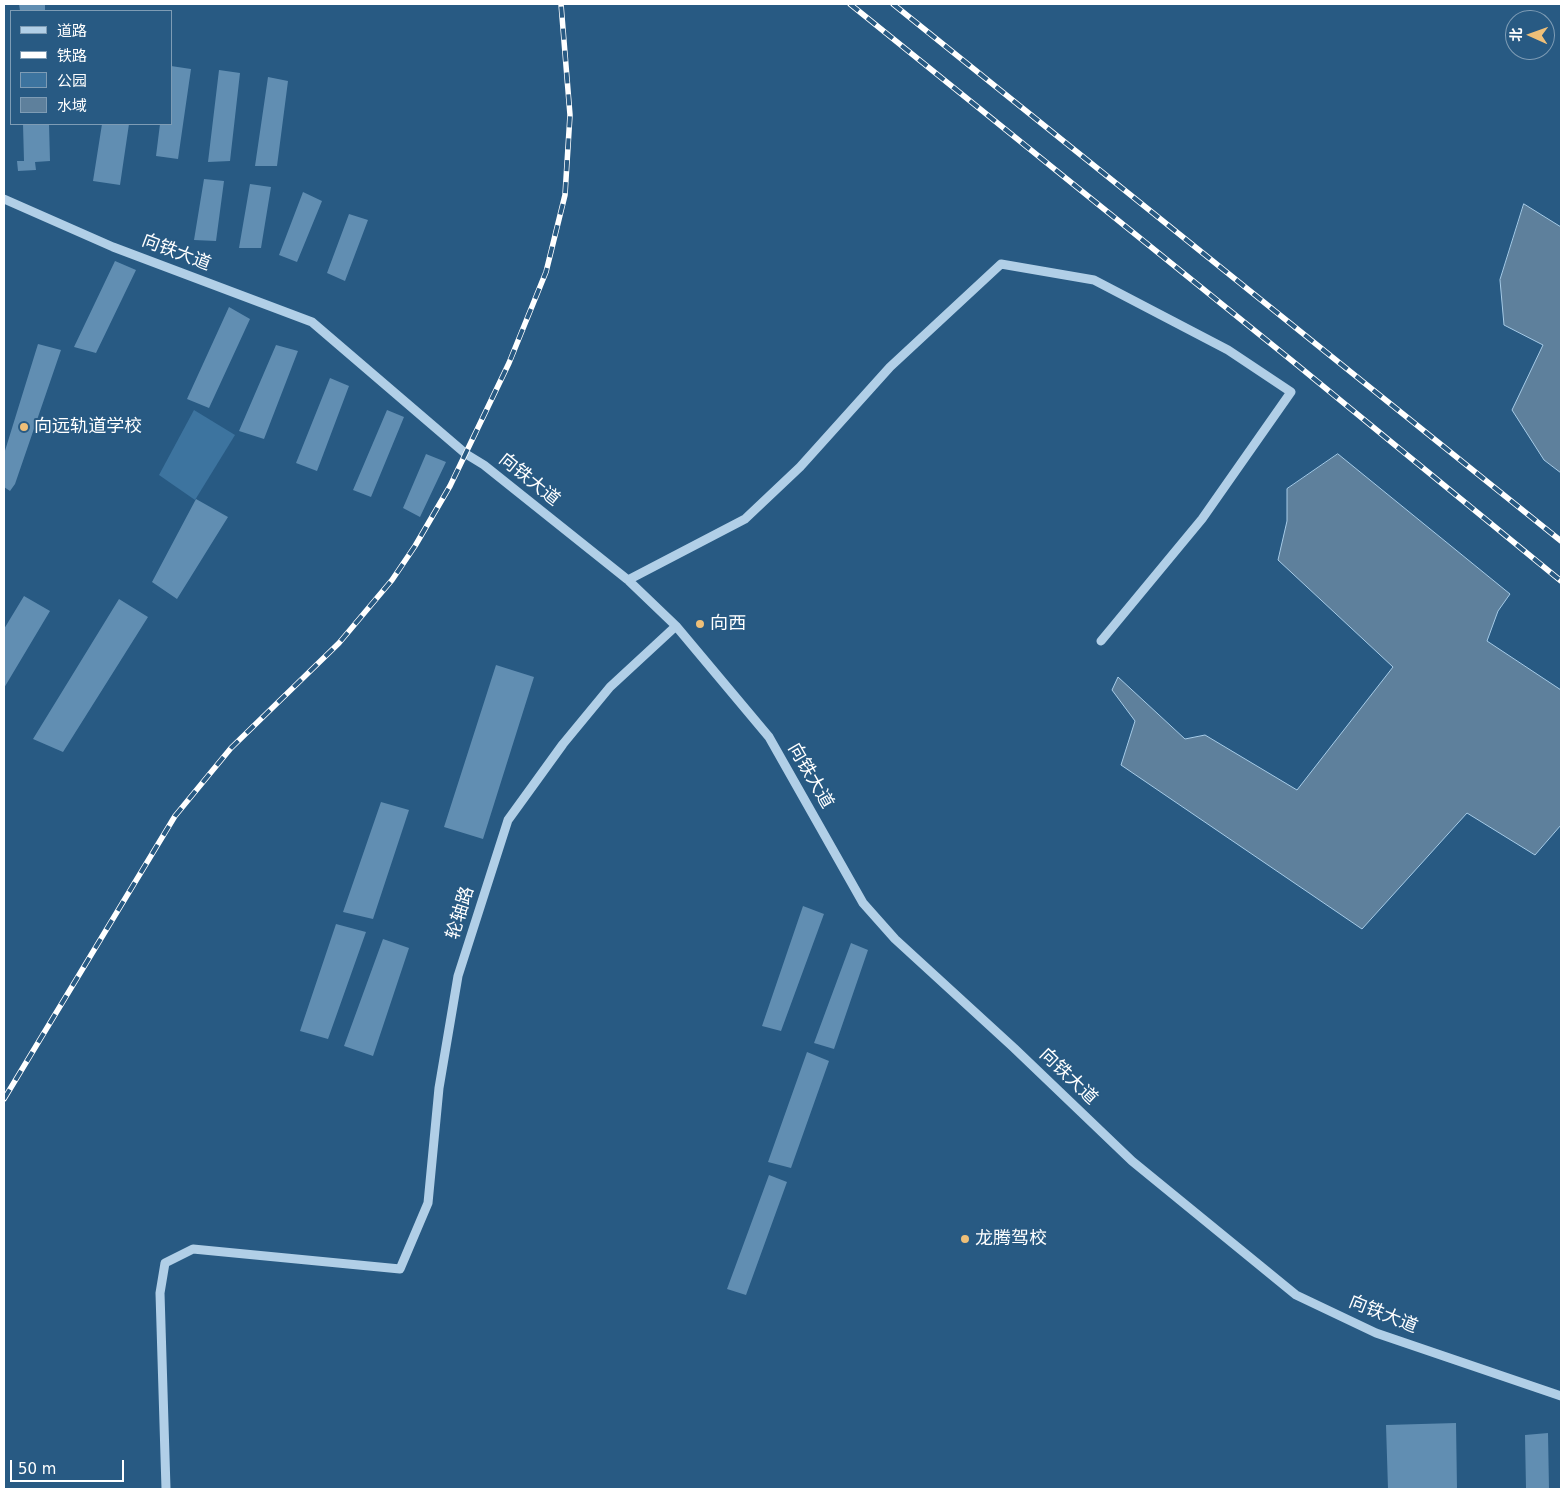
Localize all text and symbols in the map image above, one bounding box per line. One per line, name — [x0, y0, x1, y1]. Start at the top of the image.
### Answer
legend — [10, 10, 172, 125]
north arrow — [1505, 10, 1555, 60]
text: 道路 — [57, 22, 87, 40]
text: 北 — [1508, 27, 1524, 42]
text: 铁路 — [57, 47, 87, 65]
text: 公园 — [57, 72, 87, 90]
text: 水域 — [57, 97, 87, 115]
street label: 向铁大道 — [139, 230, 213, 276]
place label: 向远轨道学校 — [34, 416, 142, 438]
marker: 向远轨道学校 — [18, 421, 30, 433]
street label: 向铁大道 — [494, 449, 564, 511]
place label: 向西 — [710, 613, 746, 635]
marker: 向西 — [694, 618, 706, 630]
street label: 向铁大道 — [783, 739, 837, 813]
street label: 轮轴路 — [443, 884, 479, 942]
street label: 向铁大道 — [1035, 1044, 1101, 1110]
place label: 龙腾驾校 — [975, 1228, 1047, 1250]
marker: 龙腾驾校 — [959, 1233, 971, 1245]
street label: 向铁大道 — [1346, 1292, 1420, 1338]
scale bar — [12, 1450, 126, 1482]
text: 50 m — [18, 1460, 56, 1478]

